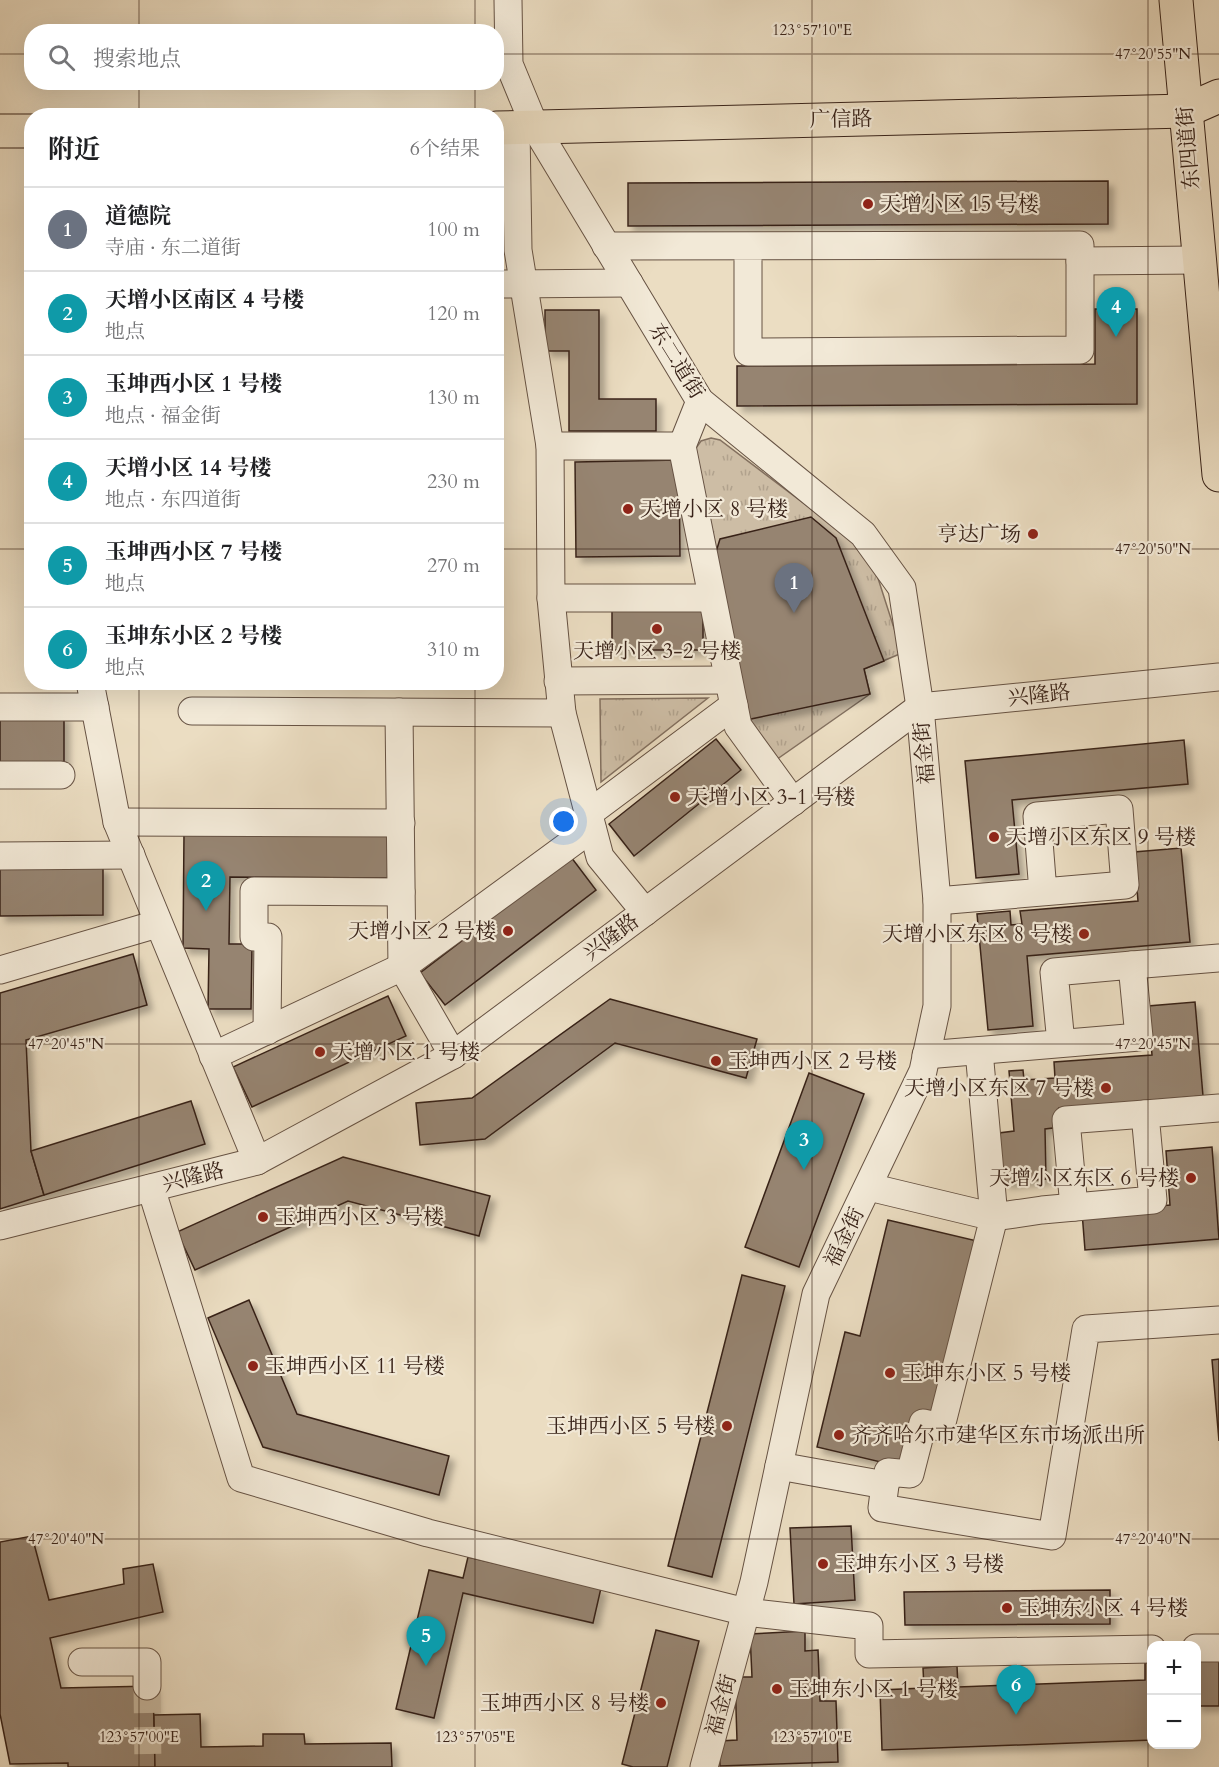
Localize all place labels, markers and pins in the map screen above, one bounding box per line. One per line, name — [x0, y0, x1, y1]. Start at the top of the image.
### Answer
place label: 天增小区 15 号楼 — [880, 190, 1039, 219]
marker: 天增小区 15 号楼 — [861, 197, 875, 211]
pin: 4 — [1096, 288, 1136, 337]
place label: 天增小区 8 号楼 — [640, 495, 788, 524]
marker: 天增小区 8 号楼 — [621, 502, 635, 516]
place label: 亨达广场 — [937, 520, 1021, 549]
marker: 亨达广场 — [1026, 527, 1040, 541]
pin: 1 — [774, 564, 814, 613]
marker: 天增小区 3-2 号楼 — [650, 622, 664, 636]
place label: 天增小区 3-2 号楼 — [573, 637, 741, 666]
place label: 天增小区 3-1 号楼 — [687, 783, 855, 812]
marker: 天增小区 3-1 号楼 — [668, 790, 682, 804]
place label: 天增小区东区 9 号楼 — [1006, 823, 1196, 852]
marker: 天增小区东区 9 号楼 — [987, 830, 1001, 844]
pin: 2 — [186, 862, 226, 911]
place label: 天增小区 2 号楼 — [348, 917, 496, 946]
place label: 天增小区东区 8 号楼 — [882, 920, 1072, 949]
marker: 天增小区 2 号楼 — [501, 924, 515, 938]
marker: 天增小区东区 8 号楼 — [1077, 927, 1091, 941]
place label: 天增小区 1 号楼 — [332, 1038, 480, 1067]
marker: 天增小区 1 号楼 — [313, 1045, 327, 1059]
place label: 玉坤西小区 2 号楼 — [728, 1047, 897, 1076]
marker: 玉坤西小区 2 号楼 — [709, 1054, 723, 1068]
place label: 天增小区东区 7 号楼 — [904, 1074, 1094, 1103]
marker: 天增小区东区 7 号楼 — [1099, 1081, 1113, 1095]
pin: 3 — [784, 1120, 824, 1170]
place label: 天增小区东区 6 号楼 — [989, 1164, 1179, 1193]
marker: 天增小区东区 6 号楼 — [1184, 1171, 1198, 1185]
place label: 玉坤西小区 3 号楼 — [275, 1203, 444, 1232]
marker: 玉坤西小区 3 号楼 — [256, 1210, 270, 1224]
place label: 玉坤西小区 11 号楼 — [265, 1352, 445, 1381]
marker: 玉坤西小区 11 号楼 — [246, 1359, 260, 1373]
place label: 玉坤东小区 5 号楼 — [902, 1359, 1071, 1388]
marker: 玉坤东小区 5 号楼 — [883, 1366, 897, 1380]
place label: 玉坤西小区 5 号楼 — [546, 1412, 715, 1441]
marker: 玉坤西小区 5 号楼 — [720, 1419, 734, 1433]
place label: 齐齐哈尔市建华区东市场派出所 — [851, 1421, 1145, 1450]
marker: 齐齐哈尔市建华区东市场派出所 — [832, 1428, 846, 1442]
place label: 玉坤东小区 3 号楼 — [835, 1550, 1004, 1579]
marker: 玉坤东小区 3 号楼 — [816, 1557, 830, 1571]
place label: 玉坤东小区 4 号楼 — [1019, 1594, 1188, 1623]
marker: 玉坤东小区 4 号楼 — [1000, 1601, 1014, 1615]
pin: 5 — [406, 1616, 446, 1666]
pin: 6 — [996, 1666, 1036, 1715]
place label: 玉坤东小区 1 号楼 — [789, 1675, 958, 1704]
marker: 玉坤东小区 1 号楼 — [770, 1682, 784, 1696]
place label: 玉坤西小区 8 号楼 — [480, 1689, 649, 1718]
marker: 玉坤西小区 8 号楼 — [654, 1696, 668, 1710]

